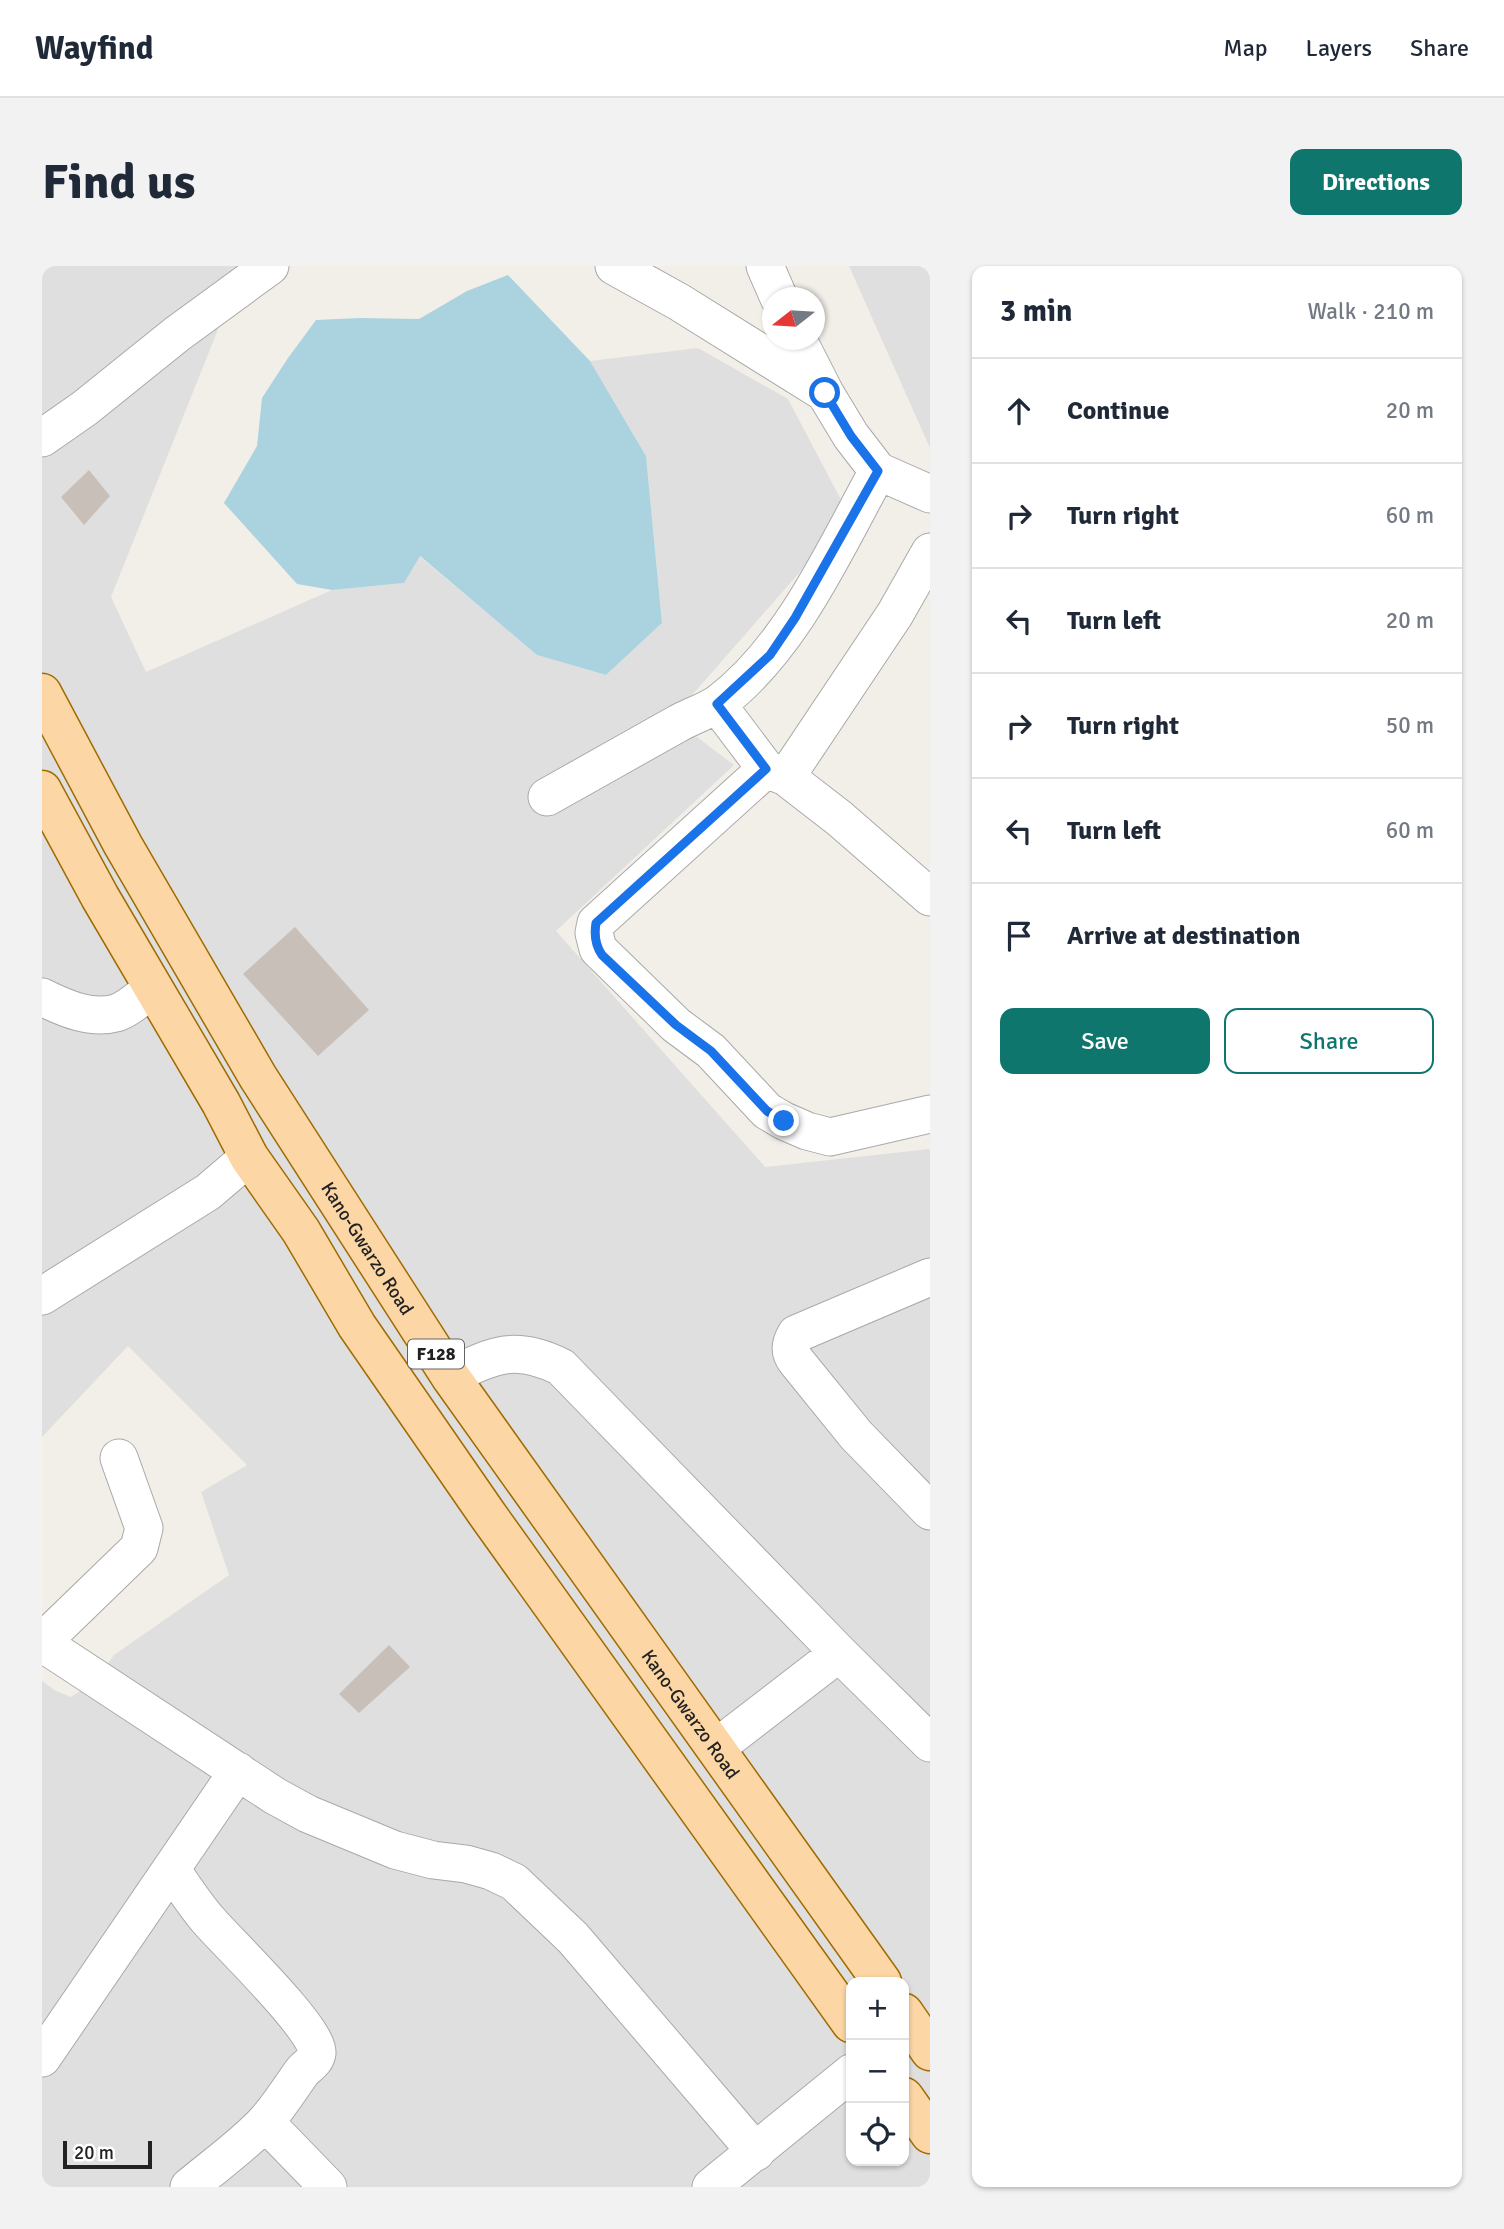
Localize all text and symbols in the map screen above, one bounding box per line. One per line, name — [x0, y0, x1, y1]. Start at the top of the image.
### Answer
text: Wayfind — [35, 28, 154, 69]
text: Map — [1223, 33, 1268, 63]
text: Layers — [1306, 33, 1372, 63]
text: Share — [1410, 33, 1469, 63]
button: Directions — [1290, 149, 1462, 215]
text: Find us — [42, 152, 195, 212]
north arrow — [762, 287, 825, 350]
text: 3 min — [1000, 293, 1072, 330]
text: Walk · 210 m — [1308, 297, 1434, 326]
route start — [809, 377, 840, 408]
icon: ahead — [1000, 392, 1038, 430]
text: Continue — [1067, 395, 1169, 427]
text: 20 m — [1386, 396, 1434, 425]
icon: right — [1000, 497, 1038, 535]
text: Turn right — [1067, 500, 1179, 532]
text: 60 m — [1386, 501, 1434, 530]
icon: left — [1000, 602, 1038, 640]
text: Turn left — [1067, 605, 1161, 637]
text: 20 m — [1386, 606, 1434, 635]
icon: right — [1000, 707, 1038, 745]
text: Turn right — [1067, 710, 1179, 742]
text: 50 m — [1386, 711, 1434, 740]
icon: left — [1000, 812, 1038, 850]
text: Turn left — [1067, 815, 1161, 847]
text: 60 m — [1386, 816, 1434, 845]
icon: arrive — [1000, 917, 1038, 955]
text: Arrive at destination — [1067, 920, 1300, 952]
button: Save — [1000, 1008, 1210, 1074]
button: Share — [1224, 1008, 1434, 1074]
route end — [768, 1105, 799, 1136]
street label: Kano-Gwarzo Road — [315, 1178, 419, 1320]
road number: F128 — [408, 1339, 464, 1368]
street label: Kano-Gwarzo Road — [636, 1645, 744, 1784]
map controls — [846, 1977, 909, 2166]
button: + — [846, 1977, 909, 2040]
button: − — [846, 2040, 909, 2103]
button: locate — [846, 2103, 909, 2166]
scale bar — [63, 2138, 152, 2170]
text: 20 m — [74, 2141, 114, 2165]

